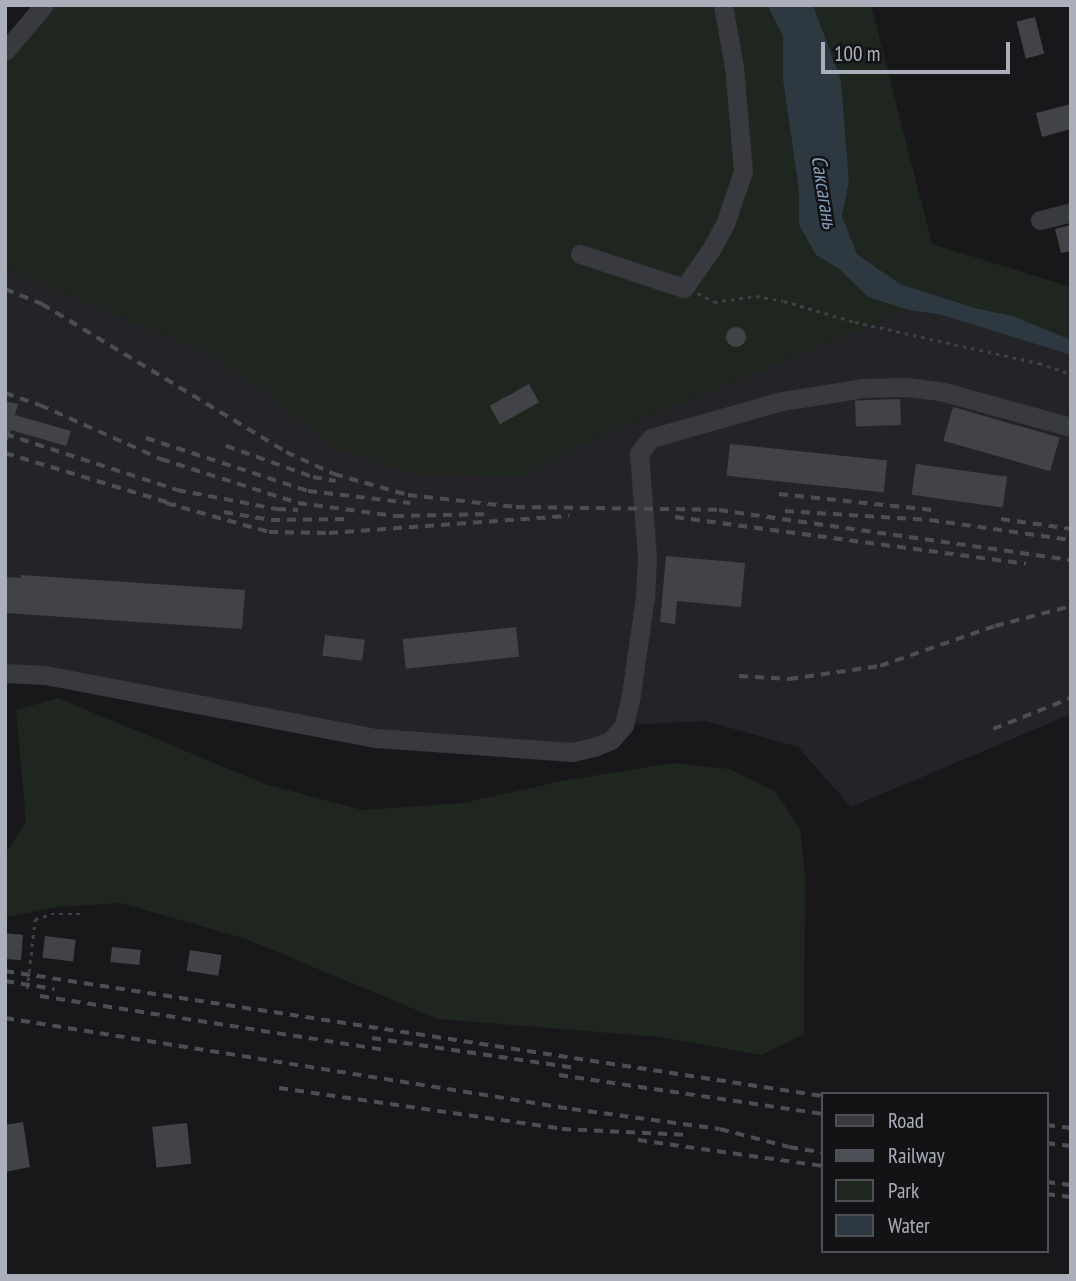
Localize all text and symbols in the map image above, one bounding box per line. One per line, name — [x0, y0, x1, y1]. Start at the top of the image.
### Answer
scale bar — [824, 28, 1013, 72]
text: 100 m — [834, 40, 880, 67]
water label: Саксагань — [806, 154, 842, 230]
legend — [820, 1092, 1048, 1253]
text: Road — [888, 1107, 924, 1134]
text: Railway — [888, 1142, 945, 1169]
text: Park — [888, 1177, 919, 1204]
text: Water — [888, 1212, 930, 1239]

